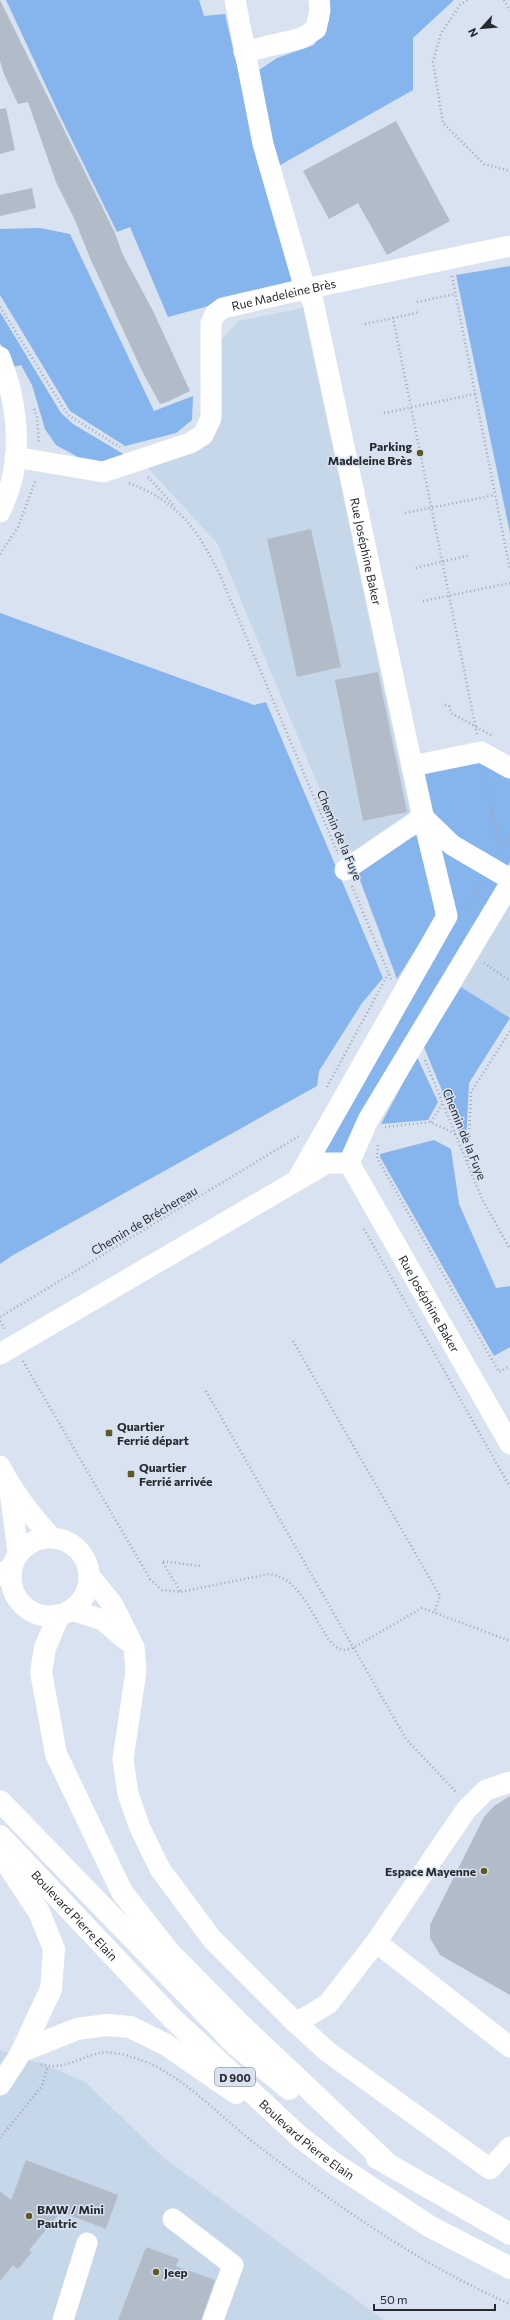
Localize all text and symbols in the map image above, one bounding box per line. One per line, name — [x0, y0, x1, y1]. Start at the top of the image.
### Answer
north arrow — [462, 8, 502, 48]
text: N — [465, 26, 480, 39]
street label: Rue Madeleine Brès — [230, 276, 337, 313]
place label: Parking Madeleine Brès — [328, 439, 412, 467]
marker: Parking Madeleine Brès — [415, 448, 425, 458]
street label: Rue Joséphine Baker — [348, 496, 385, 607]
street label: Chemin de la Fuye — [315, 788, 365, 882]
street label: Chemin de la Fuye — [440, 1086, 490, 1182]
street label: Chemin de Bréchereau — [88, 1183, 200, 1257]
street label: Rue Joséphine Baker — [396, 1252, 463, 1355]
place label: Quartier Ferrié départ — [117, 1419, 189, 1447]
marker: Quartier Ferrié départ — [104, 1428, 114, 1438]
place label: Quartier Ferrié arrivée — [139, 1460, 212, 1488]
marker: Quartier Ferrié arrivée — [126, 1469, 136, 1479]
place label: Espace Mayenne — [385, 1864, 476, 1878]
marker: Espace Mayenne — [479, 1866, 489, 1876]
street label: Boulevard Pierre Elain — [29, 1867, 121, 1963]
road number: D 900 — [215, 2068, 255, 2086]
street label: Boulevard Pierre Elain — [257, 2096, 357, 2182]
place label: BMW / Mini Pautric — [37, 2202, 104, 2230]
marker: BMW / Mini Pautric — [24, 2211, 34, 2221]
place label: Jeep — [164, 2265, 188, 2280]
marker: Jeep — [151, 2267, 161, 2277]
scale bar — [374, 2286, 495, 2312]
text: 50 m — [380, 2292, 408, 2306]

